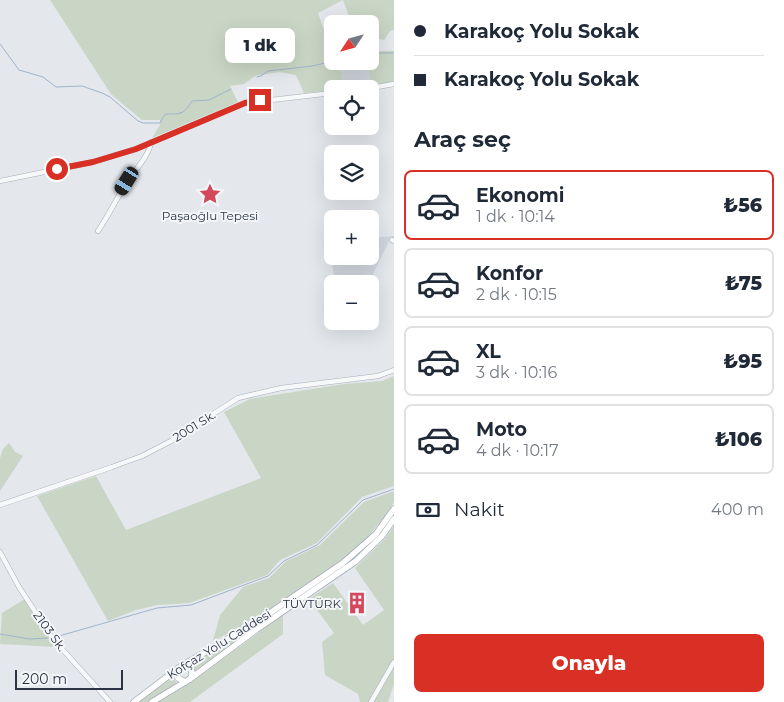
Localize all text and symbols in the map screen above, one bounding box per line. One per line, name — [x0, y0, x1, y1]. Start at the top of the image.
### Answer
north arrow — [324, 15, 379, 70]
map controls — [324, 15, 379, 330]
text: Karakoç Yolu Sokak — [444, 20, 639, 43]
callout: 1 dk — [225, 28, 295, 62]
text: 1 dk — [243, 36, 277, 55]
text: Karakoç Yolu Sokak — [444, 68, 639, 91]
button: locate — [324, 80, 379, 135]
route end — [249, 89, 271, 111]
text: Araç seç — [414, 126, 511, 153]
button: layers — [324, 145, 379, 200]
route start — [46, 158, 68, 180]
car — [112, 164, 141, 198]
place icon: Paşaoğlu Tepesi — [197, 181, 223, 207]
icon: car — [416, 183, 461, 228]
text: Ekonomi — [476, 184, 565, 207]
text: ₺56 — [723, 194, 762, 217]
text: 1 dk · 10:14 — [476, 207, 555, 226]
place label: Paşaoğlu Tepesi — [162, 208, 258, 223]
button: + — [324, 210, 379, 265]
icon: car — [416, 261, 461, 306]
text: Konfor — [476, 262, 543, 285]
text: ₺75 — [725, 272, 762, 295]
button: − — [324, 275, 379, 330]
text: 2 dk · 10:15 — [476, 285, 557, 304]
icon: car — [416, 339, 461, 384]
text: XL — [476, 340, 501, 363]
text: ₺95 — [723, 350, 762, 373]
text: 3 dk · 10:16 — [476, 363, 557, 382]
street label: 2001 Sk. — [170, 407, 218, 445]
icon: car — [416, 417, 461, 462]
text: Moto — [476, 418, 527, 441]
text: ₺106 — [715, 428, 762, 451]
text: 4 dk · 10:17 — [476, 441, 559, 460]
icon: cash — [414, 496, 442, 524]
text: Nakit — [454, 498, 505, 521]
text: 400 m — [711, 500, 764, 519]
building icon: TÜVTÜRK — [344, 590, 370, 616]
place label: TÜVTÜRK — [283, 596, 341, 611]
street label: Kofçaz Yolu Caddesi — [164, 606, 274, 682]
street label: 2103 Sk. — [30, 608, 70, 654]
button: Onayla — [414, 634, 764, 692]
scale bar — [15, 667, 122, 690]
text: 200 m — [22, 670, 67, 688]

